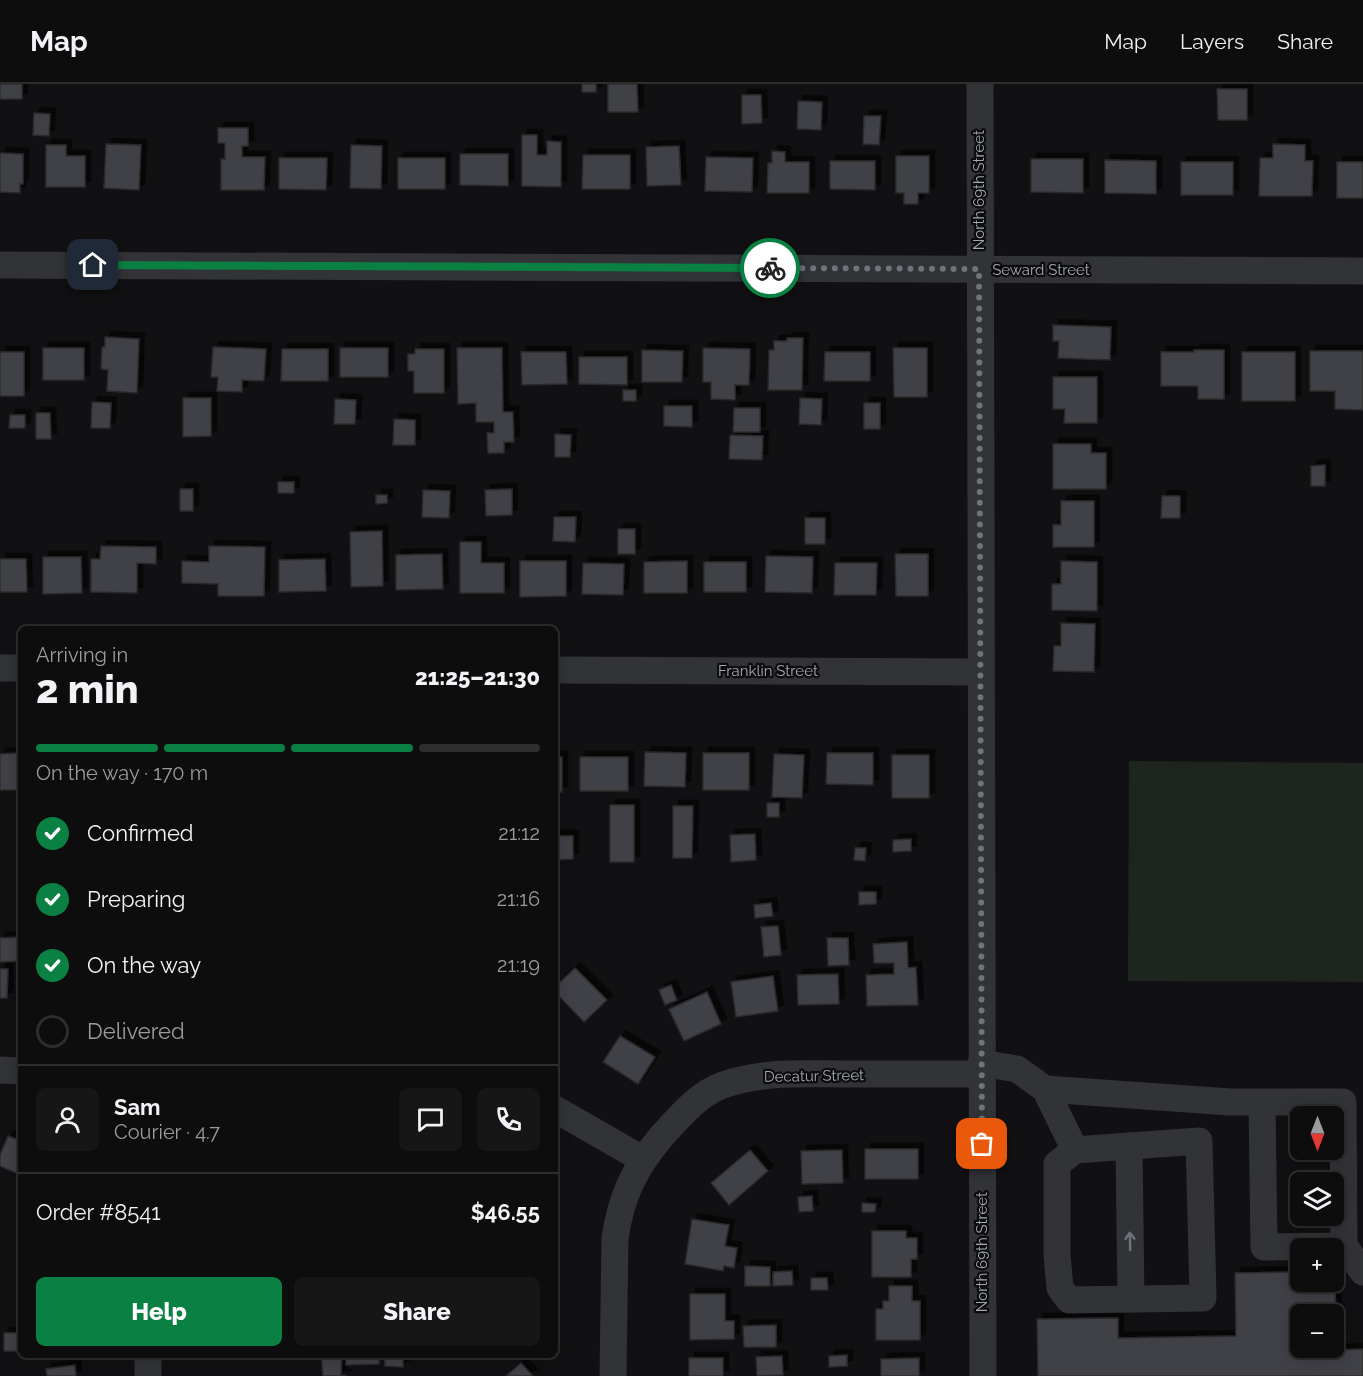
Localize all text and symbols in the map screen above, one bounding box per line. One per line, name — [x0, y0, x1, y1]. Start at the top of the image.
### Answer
text: Map — [30, 25, 88, 58]
text: Map — [1104, 29, 1147, 54]
text: Layers — [1180, 29, 1244, 54]
text: Share — [1277, 29, 1333, 54]
street label: North 69th Street — [970, 130, 988, 250]
courier — [740, 238, 800, 298]
pin — [67, 239, 118, 290]
icon: home — [76, 248, 109, 281]
icon: bike — [754, 252, 787, 285]
street label: Seward Street — [992, 261, 1090, 279]
text: Arriving in — [36, 643, 128, 667]
street label: Franklin Street — [718, 662, 818, 680]
text: 21:25–21:30 — [415, 664, 540, 690]
text: 2 min — [36, 666, 139, 712]
text: On the way · 170 m — [36, 761, 208, 785]
icon: check — [36, 817, 69, 850]
text: Confirmed — [87, 820, 194, 846]
text: 21:12 — [498, 821, 540, 845]
icon: check — [36, 883, 69, 916]
text: Preparing — [87, 886, 185, 912]
text: 21:16 — [497, 887, 540, 911]
icon: check — [36, 949, 69, 982]
text: On the way — [87, 952, 201, 978]
text: 21:19 — [497, 953, 540, 977]
text: Delivered — [87, 1018, 185, 1044]
street label: Decatur Street — [764, 1066, 864, 1086]
button: person — [36, 1088, 99, 1151]
button: chat — [399, 1088, 462, 1151]
button: phone — [477, 1088, 540, 1151]
text: Sam — [114, 1094, 161, 1120]
north arrow — [1290, 1106, 1344, 1160]
map controls — [1290, 1106, 1344, 1358]
pin — [956, 1118, 1007, 1169]
text: Courier · 4.7 — [114, 1120, 220, 1144]
icon: bag — [965, 1127, 998, 1160]
button: layers — [1290, 1172, 1344, 1226]
street label: North 69th Street — [973, 1192, 991, 1312]
text: Order #8541 — [36, 1199, 161, 1225]
text: $46.55 — [471, 1199, 540, 1225]
one-way arrow — [1124, 1231, 1136, 1251]
button: + — [1290, 1238, 1344, 1292]
button: Help — [36, 1277, 282, 1346]
button: Share — [294, 1277, 540, 1346]
button: − — [1290, 1304, 1344, 1358]

